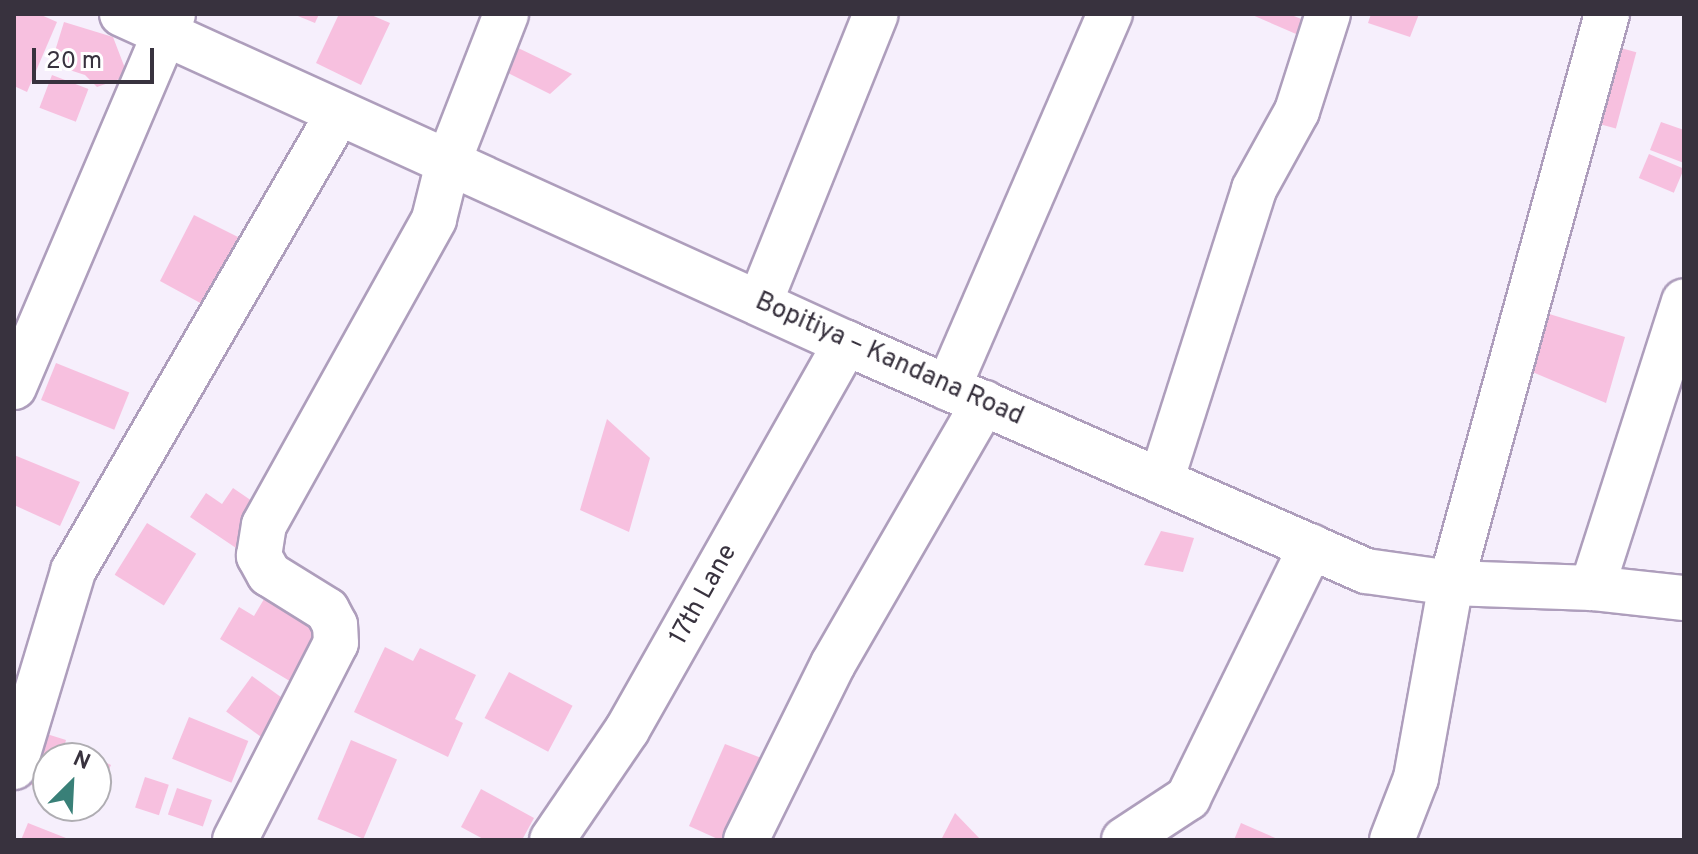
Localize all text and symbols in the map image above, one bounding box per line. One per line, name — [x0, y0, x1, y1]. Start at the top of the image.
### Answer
scale bar — [36, 32, 158, 82]
text: 20 m — [46, 47, 102, 77]
street label: Bopitiya – Kandana Road — [750, 287, 1028, 433]
street label: 17th Lane — [664, 539, 744, 651]
north arrow — [32, 742, 112, 822]
text: N — [68, 746, 94, 777]

